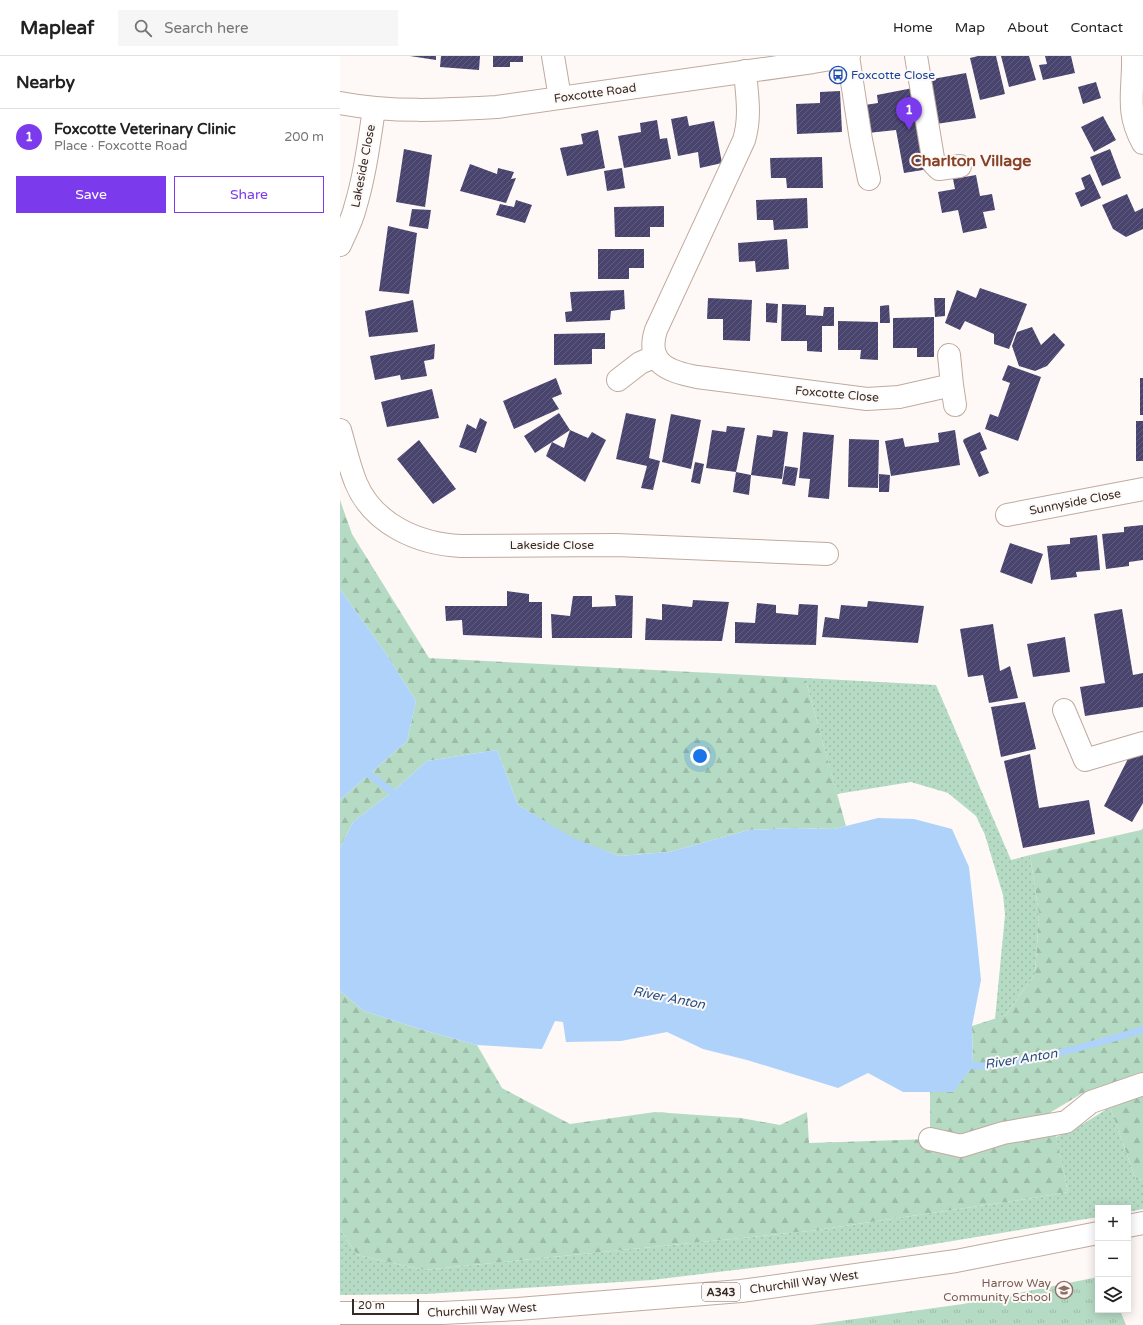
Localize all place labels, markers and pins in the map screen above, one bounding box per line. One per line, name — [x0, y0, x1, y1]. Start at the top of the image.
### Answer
bus stop icon: Foxcotte Close — [828, 65, 848, 85]
place label: Foxcotte Close — [851, 68, 935, 82]
pin: 1 — [896, 97, 922, 130]
place label: Harrow Way Community School — [943, 1276, 1052, 1304]
school or university icon: Harrow Way Community School — [1054, 1280, 1074, 1300]

